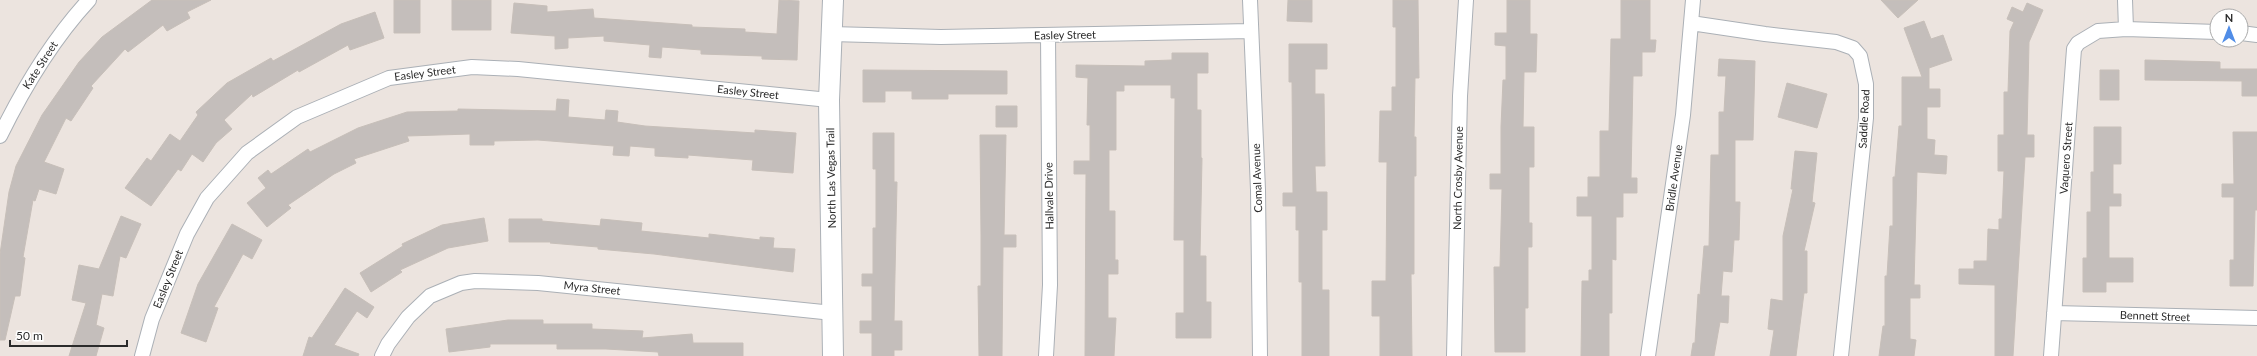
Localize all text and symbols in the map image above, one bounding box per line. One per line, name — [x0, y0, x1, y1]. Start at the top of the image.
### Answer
north arrow — [2209, 8, 2249, 48]
text: N — [2225, 11, 2233, 24]
street label: Easley Street — [1034, 27, 1096, 42]
street label: Kate Street — [19, 38, 60, 91]
street label: Easley Street — [393, 62, 457, 83]
street label: Easley Street — [717, 82, 780, 101]
street label: Saddle Road — [1855, 89, 1872, 149]
street label: Vaquero Street — [2057, 122, 2075, 194]
street label: North Crosby Avenue — [1450, 126, 1465, 230]
street label: North Las Vegas Trail — [823, 128, 838, 228]
street label: Comal Avenue — [1249, 143, 1264, 213]
street label: Bridle Avenue — [1662, 144, 1685, 212]
street label: Hallvale Drive — [1041, 162, 1056, 230]
street label: Easley Street — [150, 248, 185, 310]
street label: Myra Street — [563, 278, 621, 297]
street label: Bennett Street — [2120, 308, 2190, 323]
scale bar — [10, 322, 127, 348]
text: 50 m — [16, 328, 43, 343]

